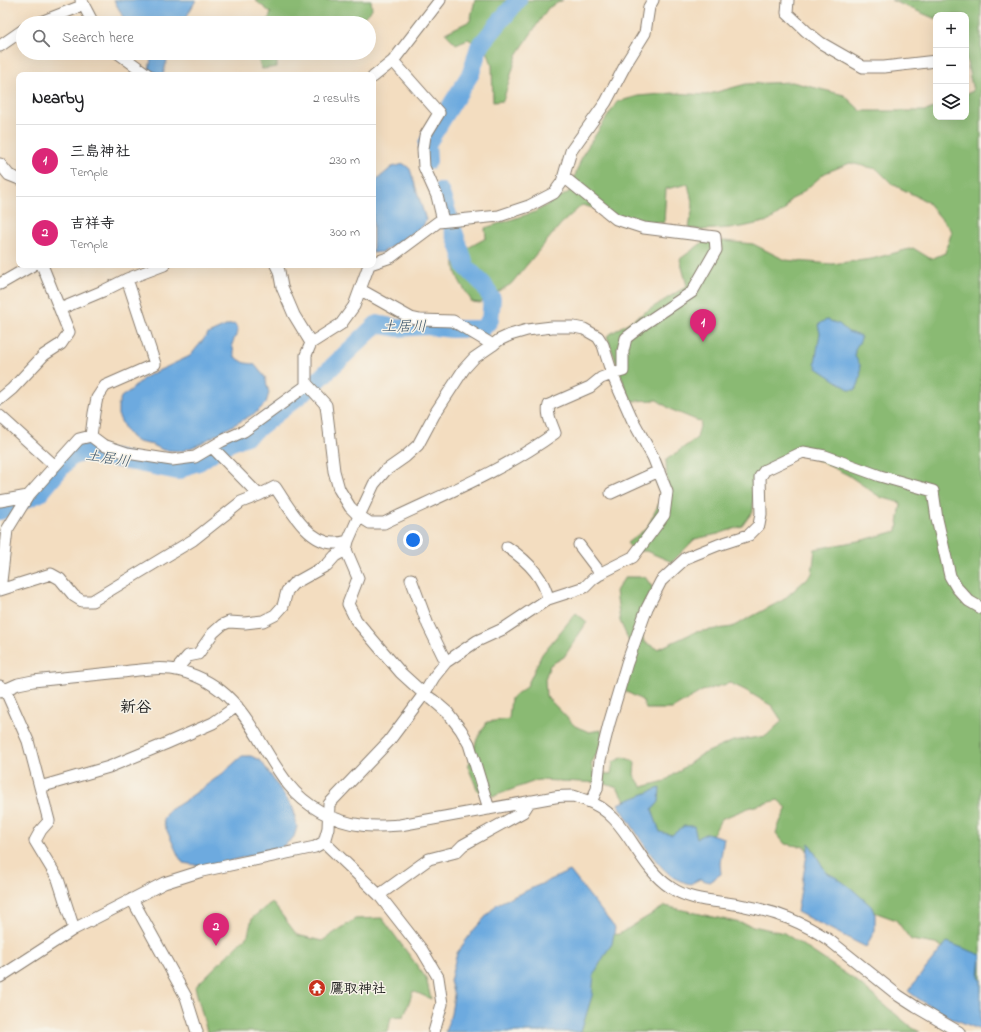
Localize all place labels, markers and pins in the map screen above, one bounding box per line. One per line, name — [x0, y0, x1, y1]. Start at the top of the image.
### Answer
pin: 1 — [690, 309, 716, 342]
pin: 2 — [203, 913, 229, 946]
temple icon: 鷹取神社 — [307, 978, 327, 998]
place label: 鷹取神社 — [330, 979, 386, 1000]

